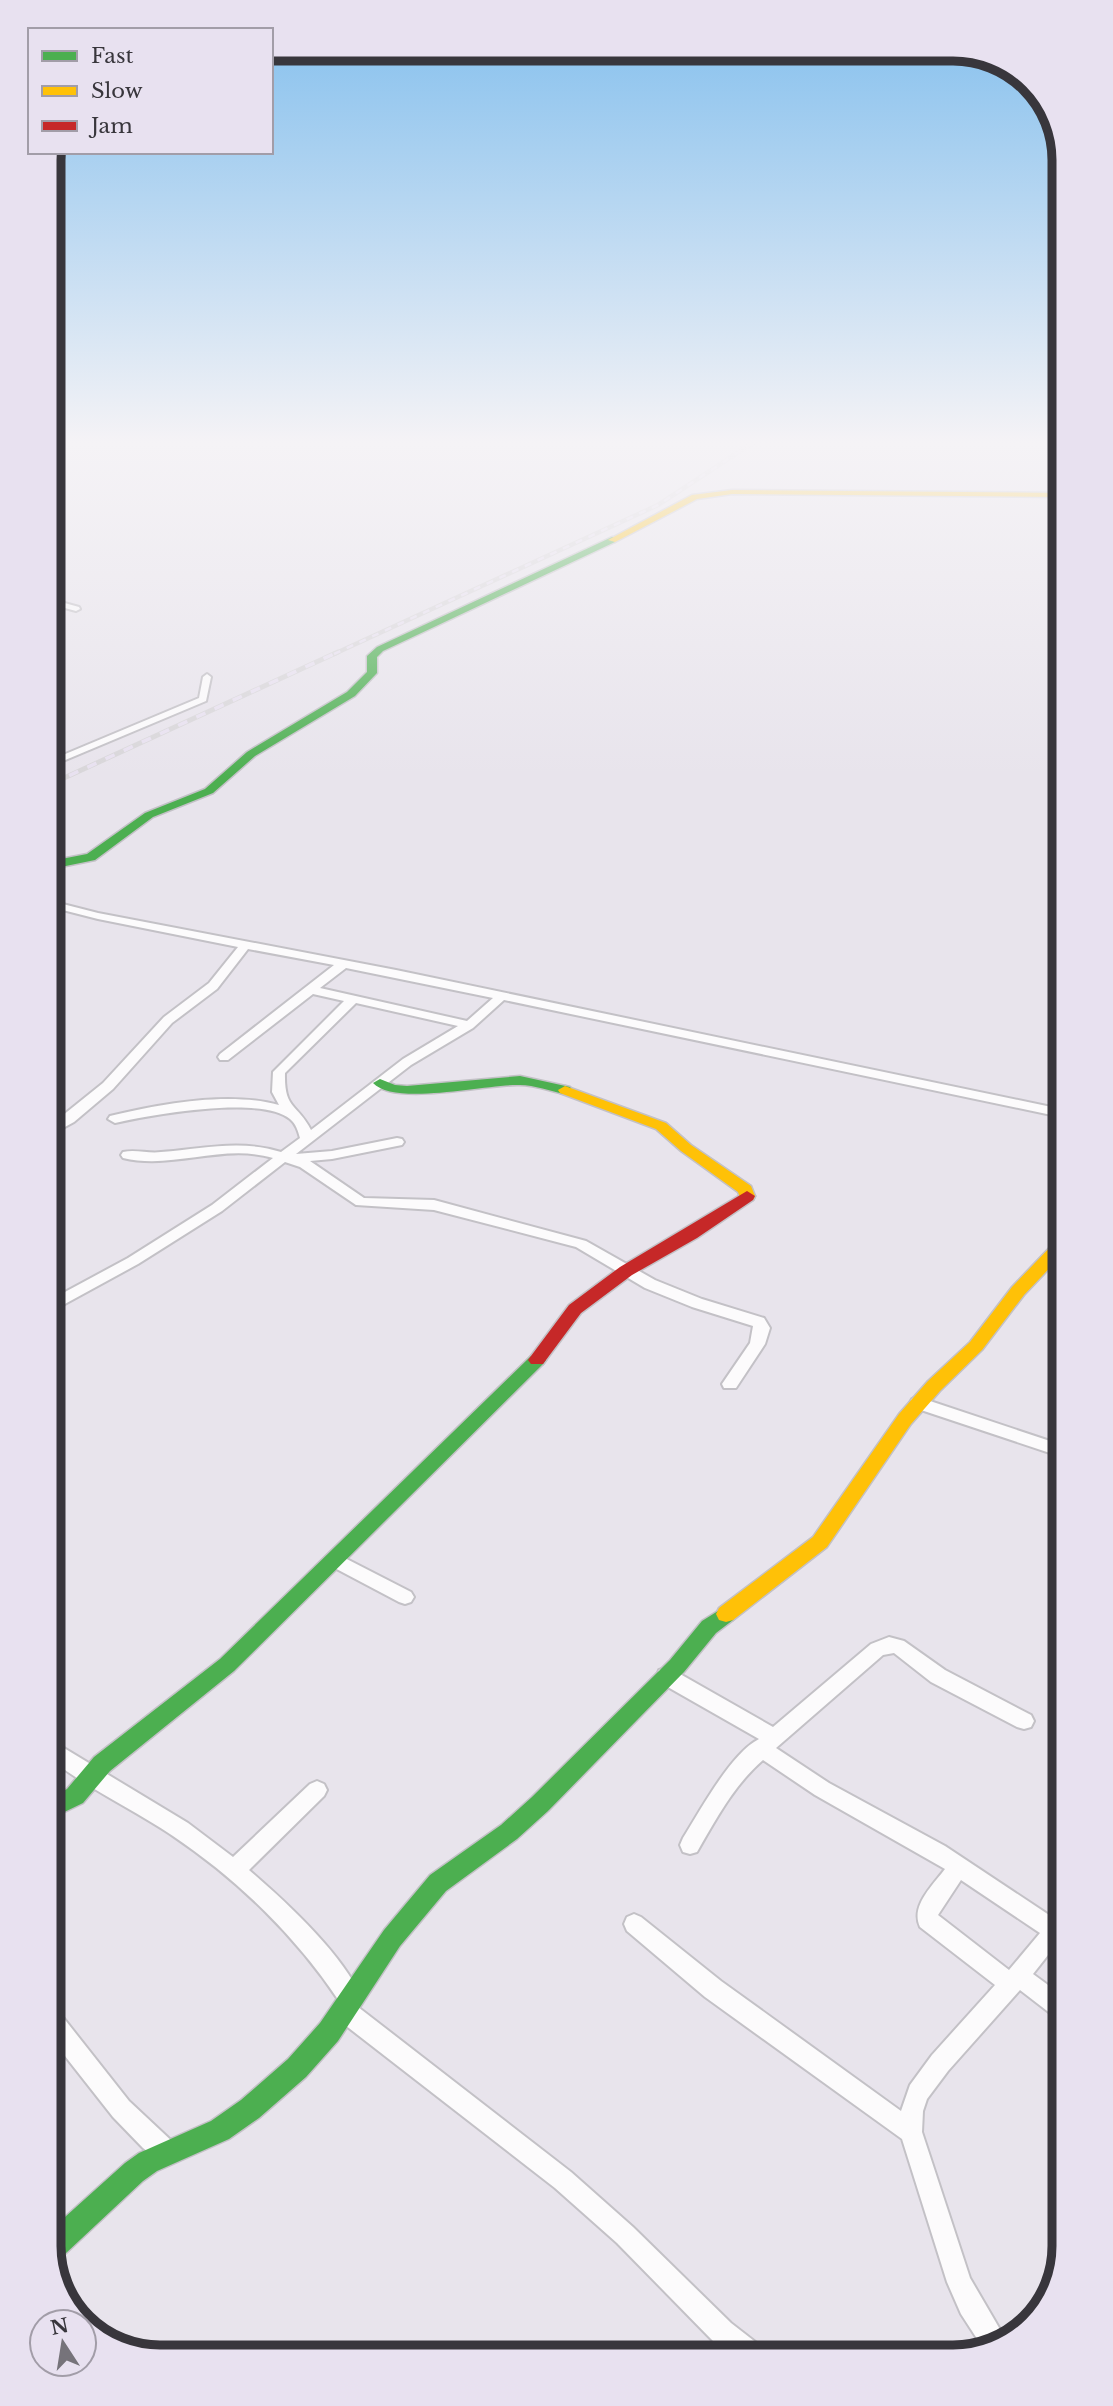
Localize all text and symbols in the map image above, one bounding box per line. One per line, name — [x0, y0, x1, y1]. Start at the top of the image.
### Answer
legend — [28, 28, 273, 154]
text: Fast — [91, 43, 133, 69]
text: Slow — [91, 78, 143, 104]
text: Jam — [88, 113, 133, 139]
north arrow — [28, 2308, 98, 2378]
text: N — [48, 2314, 71, 2340]

